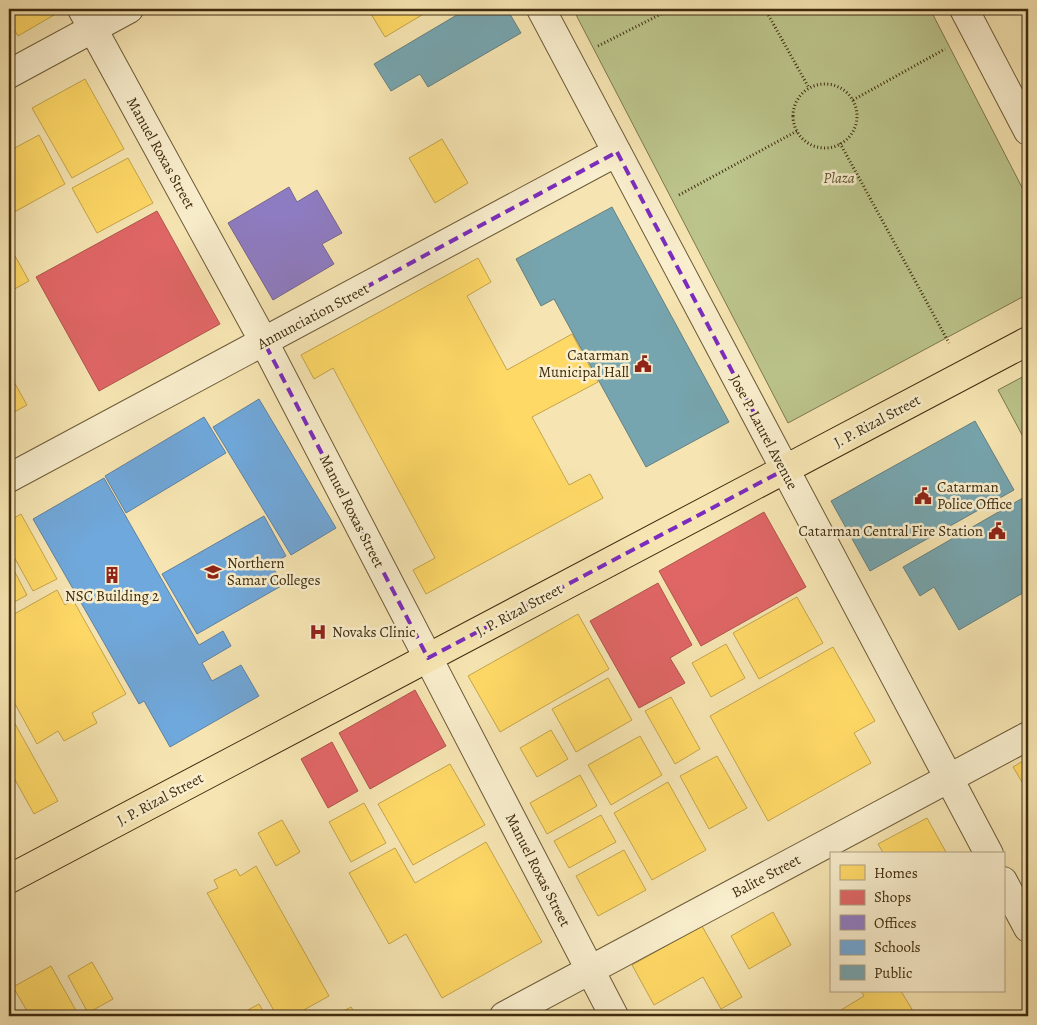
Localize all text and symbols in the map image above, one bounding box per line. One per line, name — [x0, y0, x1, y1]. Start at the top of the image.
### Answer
street label: Manuel Roxas Street — [122, 94, 200, 212]
park label: Plaza — [823, 168, 855, 188]
street label: Annunciation Street — [253, 278, 372, 354]
place label: Catarman Municipal Hall — [539, 345, 629, 382]
public building icon: Catarman Municipal Hall — [633, 354, 653, 374]
street label: Jose P. Laurel Avenue — [725, 371, 803, 493]
street label: J. P. Rizal Street — [830, 390, 924, 452]
street label: Manuel Roxas Street — [315, 451, 389, 571]
place label: Catarman Police Office — [937, 477, 1013, 514]
public building icon: Catarman Police Office — [913, 486, 933, 506]
place label: Catarman Central Fire Station — [798, 521, 983, 541]
public building icon: Catarman Central Fire Station — [987, 521, 1007, 541]
place label: Northern Samar Colleges — [227, 553, 321, 590]
school or university icon: Northern Samar Colleges — [203, 562, 223, 582]
building icon: NSC Building 2 — [102, 565, 122, 585]
street label: J. P. Rizal Street — [472, 579, 566, 641]
place label: NSC Building 2 — [65, 586, 159, 606]
hospital icon: Novaks Clinic — [308, 622, 328, 642]
place label: Novaks Clinic — [332, 622, 416, 642]
street label: J. P. Rizal Street — [113, 768, 207, 830]
street label: Manuel Roxas Street — [501, 810, 575, 930]
street label: Balite Street — [728, 849, 804, 903]
legend — [830, 852, 1004, 992]
text: Homes — [874, 863, 918, 883]
text: Shops — [874, 887, 911, 907]
text: Offices — [874, 913, 917, 933]
text: Schools — [874, 937, 921, 957]
text: Public — [874, 963, 912, 983]

